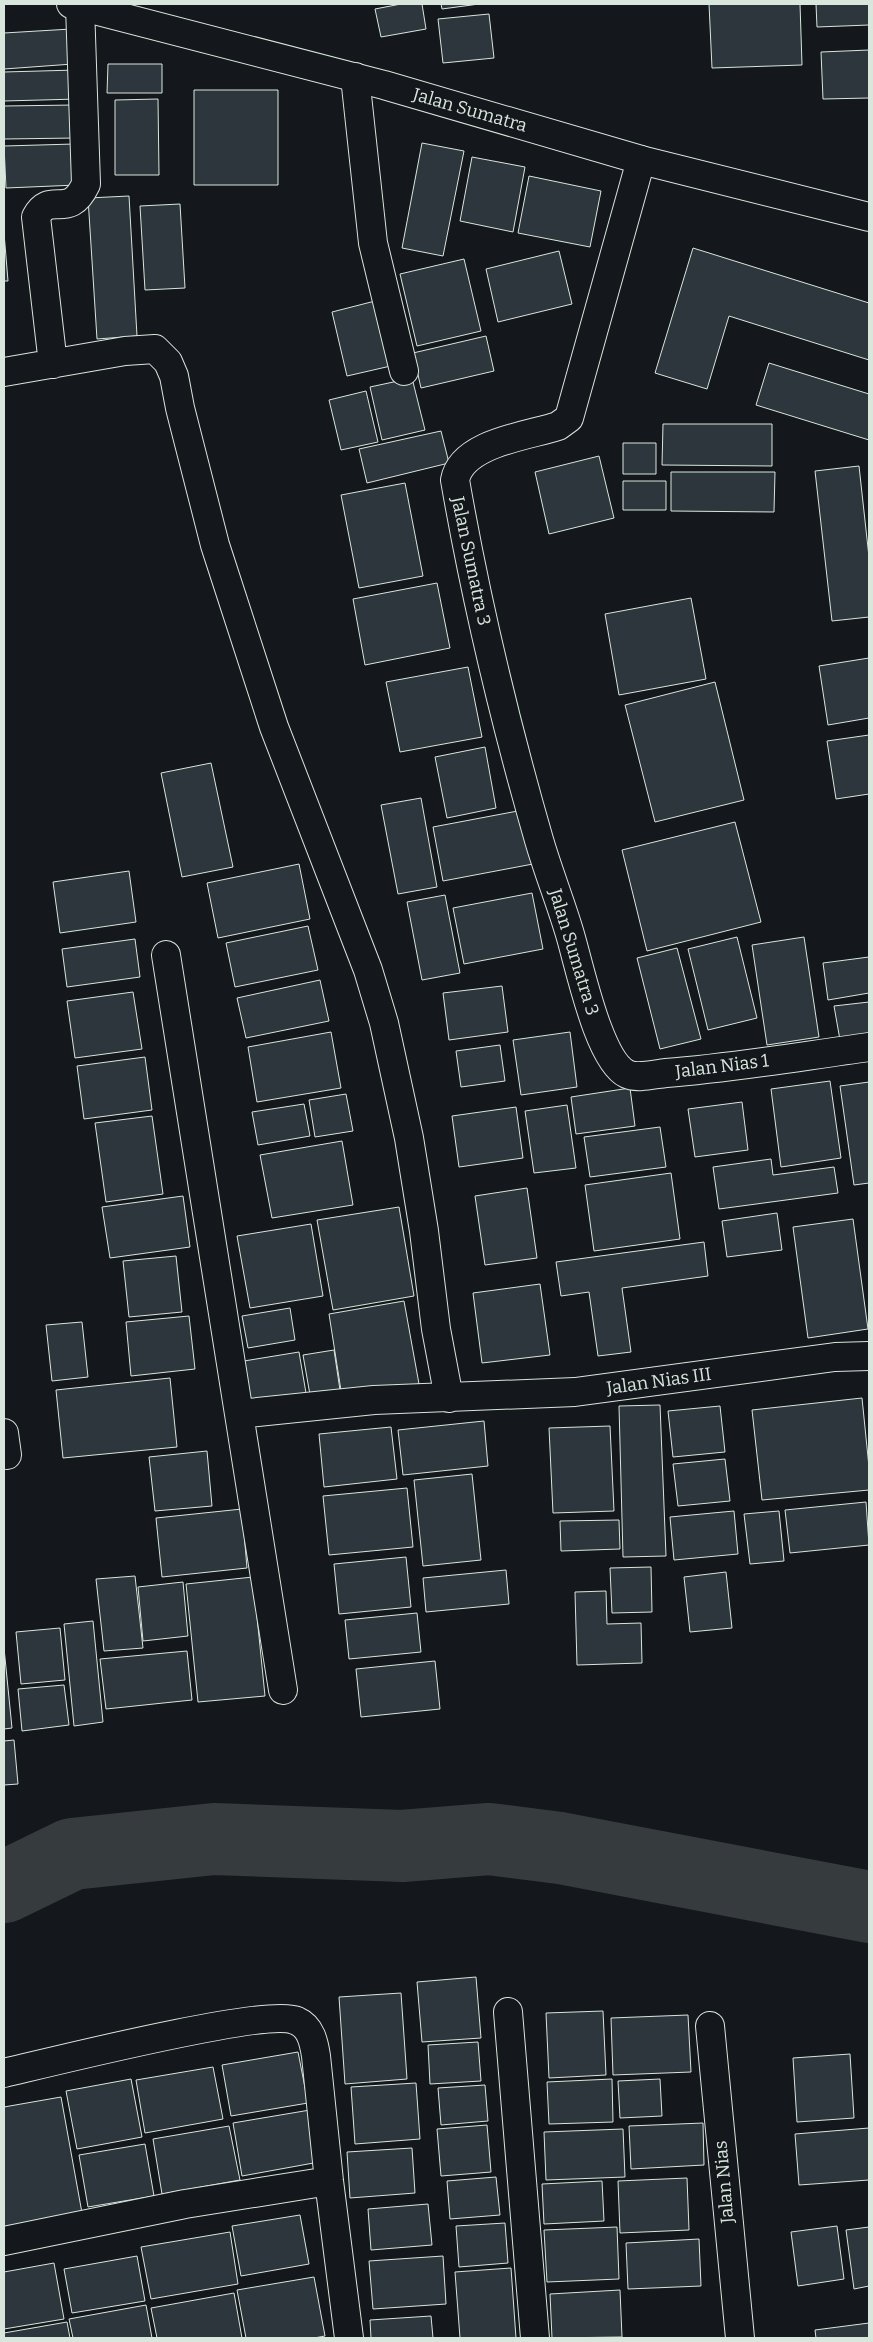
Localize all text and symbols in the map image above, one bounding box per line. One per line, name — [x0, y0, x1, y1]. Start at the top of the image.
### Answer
street label: Jalan Sumatra — [409, 83, 530, 137]
street label: Jalan Sumatra 3 — [446, 493, 495, 628]
street label: Jalan Sumatra 3 — [544, 885, 604, 1018]
street label: Jalan Nias 1 — [673, 1049, 771, 1083]
street label: Jalan Nias III — [604, 1363, 713, 1399]
street label: Jalan Nias — [709, 2140, 739, 2225]

